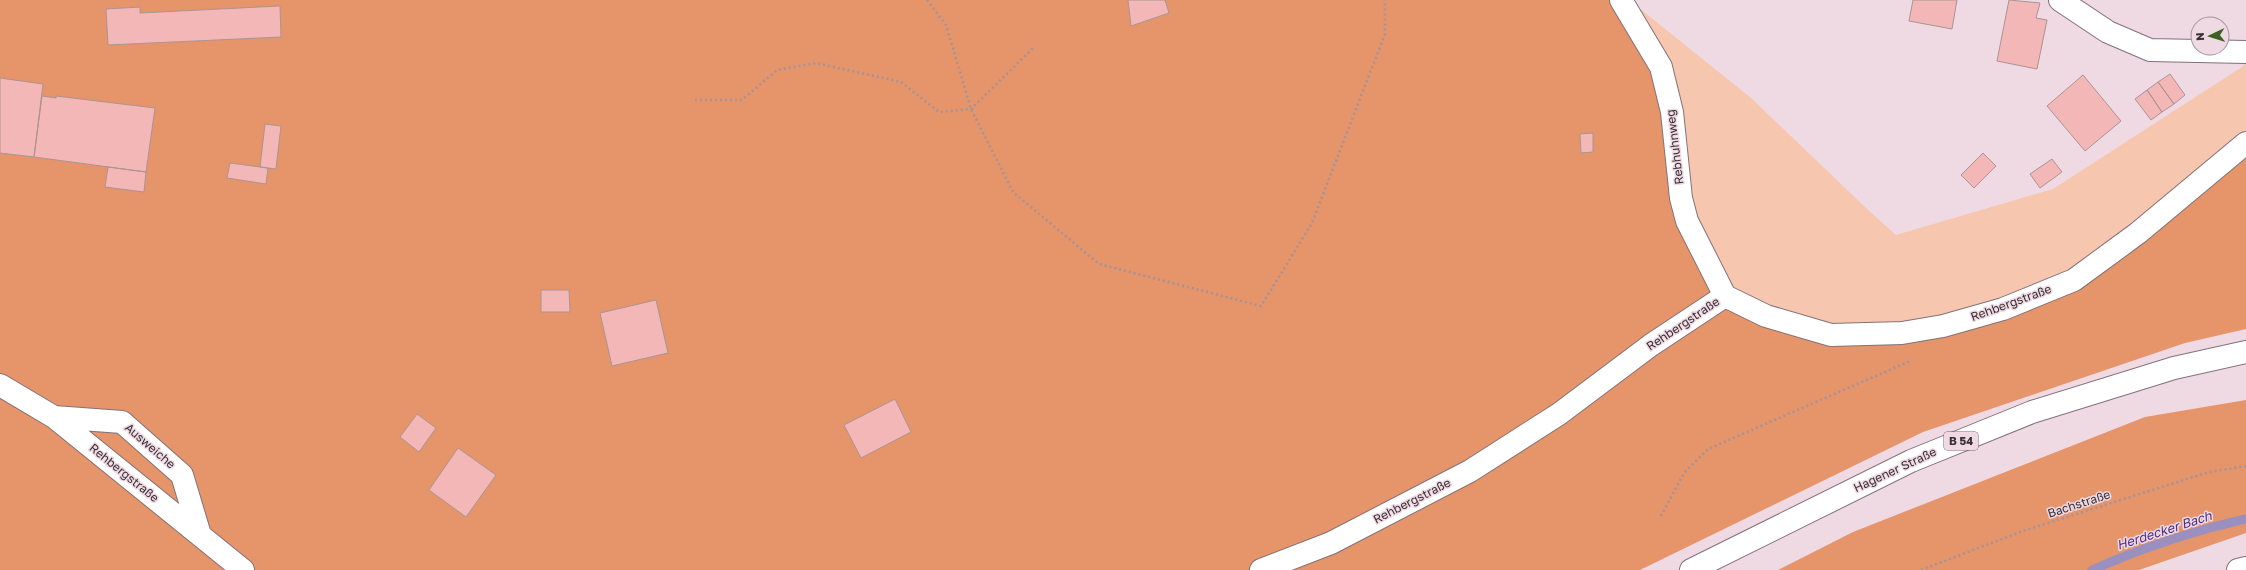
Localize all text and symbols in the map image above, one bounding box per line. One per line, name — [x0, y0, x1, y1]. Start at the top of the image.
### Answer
north arrow — [2190, 16, 2230, 56]
text: N — [2193, 32, 2206, 41]
street label: Rebhuhnweg — [1662, 109, 1687, 185]
street label: Rehbergstraße — [1968, 281, 2053, 324]
street label: Rehbergstraße — [1643, 294, 1722, 354]
street label: Ausweiche — [122, 420, 179, 472]
road number: B 54 — [1944, 432, 1978, 450]
street label: Rehbergstraße — [87, 440, 162, 505]
street label: Hagener Straße — [1851, 444, 1939, 495]
street label: Rehbergstraße — [1370, 475, 1453, 527]
street label: Bachstraße — [2046, 486, 2112, 521]
water label: Herdecker Bach — [2114, 507, 2215, 553]

